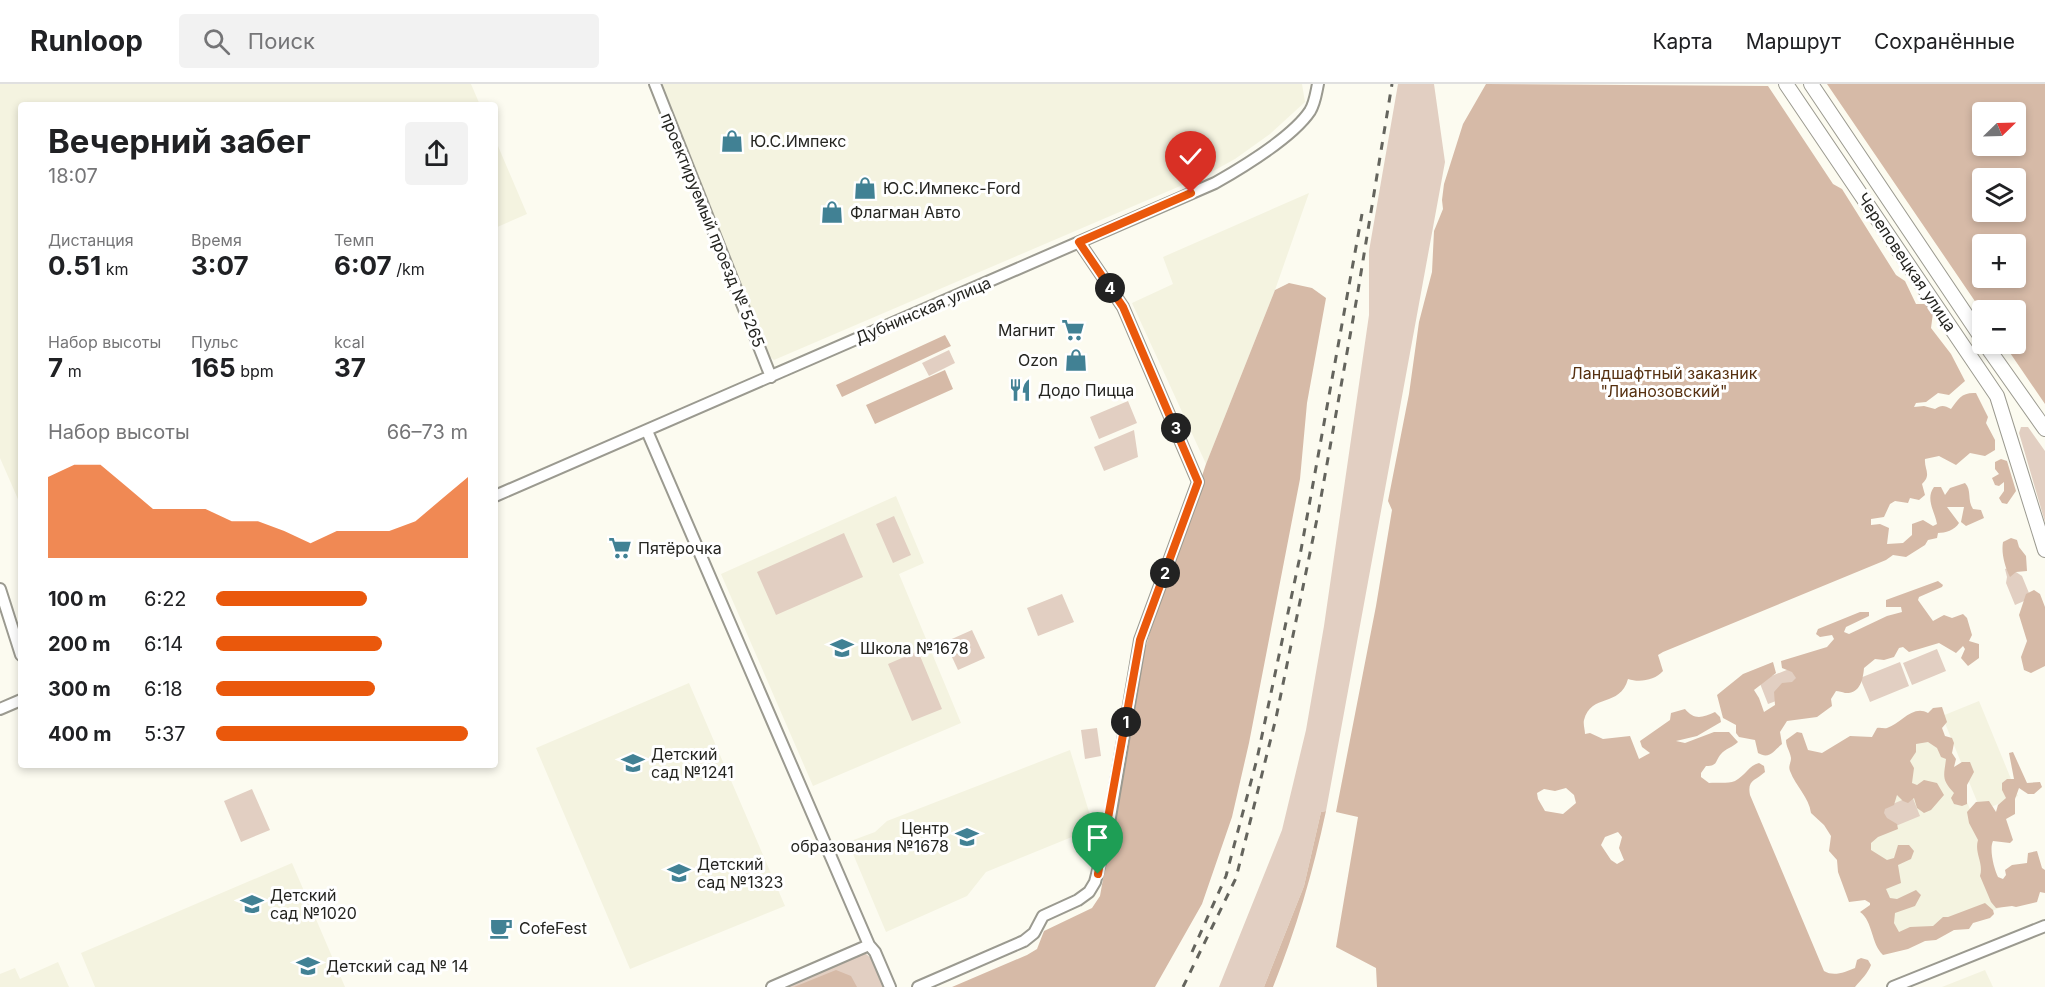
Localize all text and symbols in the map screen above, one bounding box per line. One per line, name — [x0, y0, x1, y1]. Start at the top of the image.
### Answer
search box — [179, 14, 599, 68]
text: Runloop — [30, 24, 143, 58]
icon: search — [200, 25, 233, 58]
text: Поиск — [248, 28, 315, 54]
text: Карта — [1652, 29, 1713, 54]
text: Маршрут — [1746, 29, 1841, 54]
text: Сохранённые — [1874, 29, 2015, 54]
north arrow — [1972, 102, 2026, 156]
map controls — [1972, 102, 2026, 354]
street label: проектируемый проезд № 5265 — [657, 110, 769, 350]
text: Вечерний забег — [48, 121, 311, 161]
button: share — [405, 122, 468, 185]
shop icon: Ю.С.Импекс — [719, 128, 745, 154]
place label: Ю.С.Импекс — [750, 131, 846, 151]
pin — [1165, 131, 1216, 193]
icon: check — [1174, 140, 1207, 173]
text: 18:07 — [48, 164, 98, 188]
button: layers — [1972, 168, 2026, 222]
shop icon: Ю.С.Импекс-Ford — [852, 175, 878, 201]
place label: Ю.С.Импекс-Ford — [883, 178, 1021, 198]
street label: Череповецкая улица — [1853, 189, 1961, 335]
shop icon: Флагман Авто — [819, 199, 845, 225]
place label: Флагман Авто — [850, 202, 961, 222]
text: Дистанция — [48, 230, 134, 250]
text: Время — [191, 230, 242, 250]
text: Темп — [334, 230, 374, 250]
button: + — [1972, 234, 2026, 288]
text: 0.51 — [48, 250, 101, 281]
text: 3:07 — [191, 250, 249, 281]
text: 6:07 — [334, 250, 392, 281]
text: km — [101, 259, 128, 279]
text: /km — [392, 259, 425, 279]
street label: Дубнинская улица — [852, 272, 994, 348]
pin: 4 — [1095, 273, 1125, 303]
text: 4 — [1105, 278, 1115, 298]
button: − — [1972, 300, 2026, 354]
supermarket icon: Магнит — [1060, 317, 1086, 343]
place label: Магнит — [998, 320, 1056, 340]
text: Набор высоты — [48, 332, 161, 352]
text: Пульс — [191, 332, 239, 352]
text: kcal — [334, 332, 365, 352]
shop icon: Ozon — [1063, 347, 1089, 373]
place label: Ozon — [1018, 350, 1058, 370]
text: 7 — [48, 352, 63, 383]
text: 165 — [191, 352, 236, 383]
text: 37 — [334, 352, 366, 383]
text: m — [63, 361, 82, 381]
text: bpm — [236, 361, 274, 381]
park label: Ландшафтный заказник "Лианозовский" — [1571, 363, 1758, 401]
restaurant icon: Додо Пицца — [1007, 377, 1033, 403]
place label: Додо Пицца — [1038, 380, 1134, 400]
pin: 3 — [1161, 413, 1191, 443]
text: 3 — [1171, 418, 1181, 438]
text: Набор высоты — [48, 420, 190, 444]
text: 66–73 m — [387, 420, 468, 444]
supermarket icon: Пятёрочка — [607, 535, 633, 561]
place label: Пятёрочка — [638, 538, 722, 558]
pin: 2 — [1150, 558, 1180, 588]
text: 2 — [1160, 563, 1170, 583]
text: 100 m — [48, 587, 107, 611]
text: 6:22 — [144, 587, 187, 611]
text: 200 m — [48, 632, 111, 656]
text: 6:14 — [144, 632, 183, 656]
school or university icon: Школа №1678 — [829, 635, 855, 661]
place label: Школа №1678 — [860, 638, 969, 658]
text: 300 m — [48, 677, 111, 701]
text: 6:18 — [144, 677, 183, 701]
pin: 1 — [1111, 707, 1141, 737]
text: 1 — [1123, 712, 1129, 732]
text: 400 m — [48, 722, 112, 746]
text: 5:37 — [144, 722, 186, 746]
place label: Детский сад №1241 — [651, 744, 734, 782]
school or university icon: Детский сад №1241 — [620, 750, 646, 776]
pin — [1072, 812, 1123, 874]
place label: Центр образования №1678 — [791, 818, 949, 856]
icon: arrive — [1081, 821, 1114, 854]
school or university icon: Центр образования №1678 — [954, 824, 980, 850]
place label: Детский сад №1323 — [697, 854, 783, 892]
school or university icon: Детский сад №1323 — [666, 860, 692, 886]
place label: Детский сад №1020 — [270, 885, 357, 923]
school or university icon: Детский сад №1020 — [239, 891, 265, 917]
cafe icon: CofeFest — [488, 915, 514, 941]
place label: CofeFest — [519, 918, 587, 938]
school or university icon: Детский сад № 14 — [295, 953, 321, 979]
place label: Детский сад № 14 — [326, 956, 469, 976]

